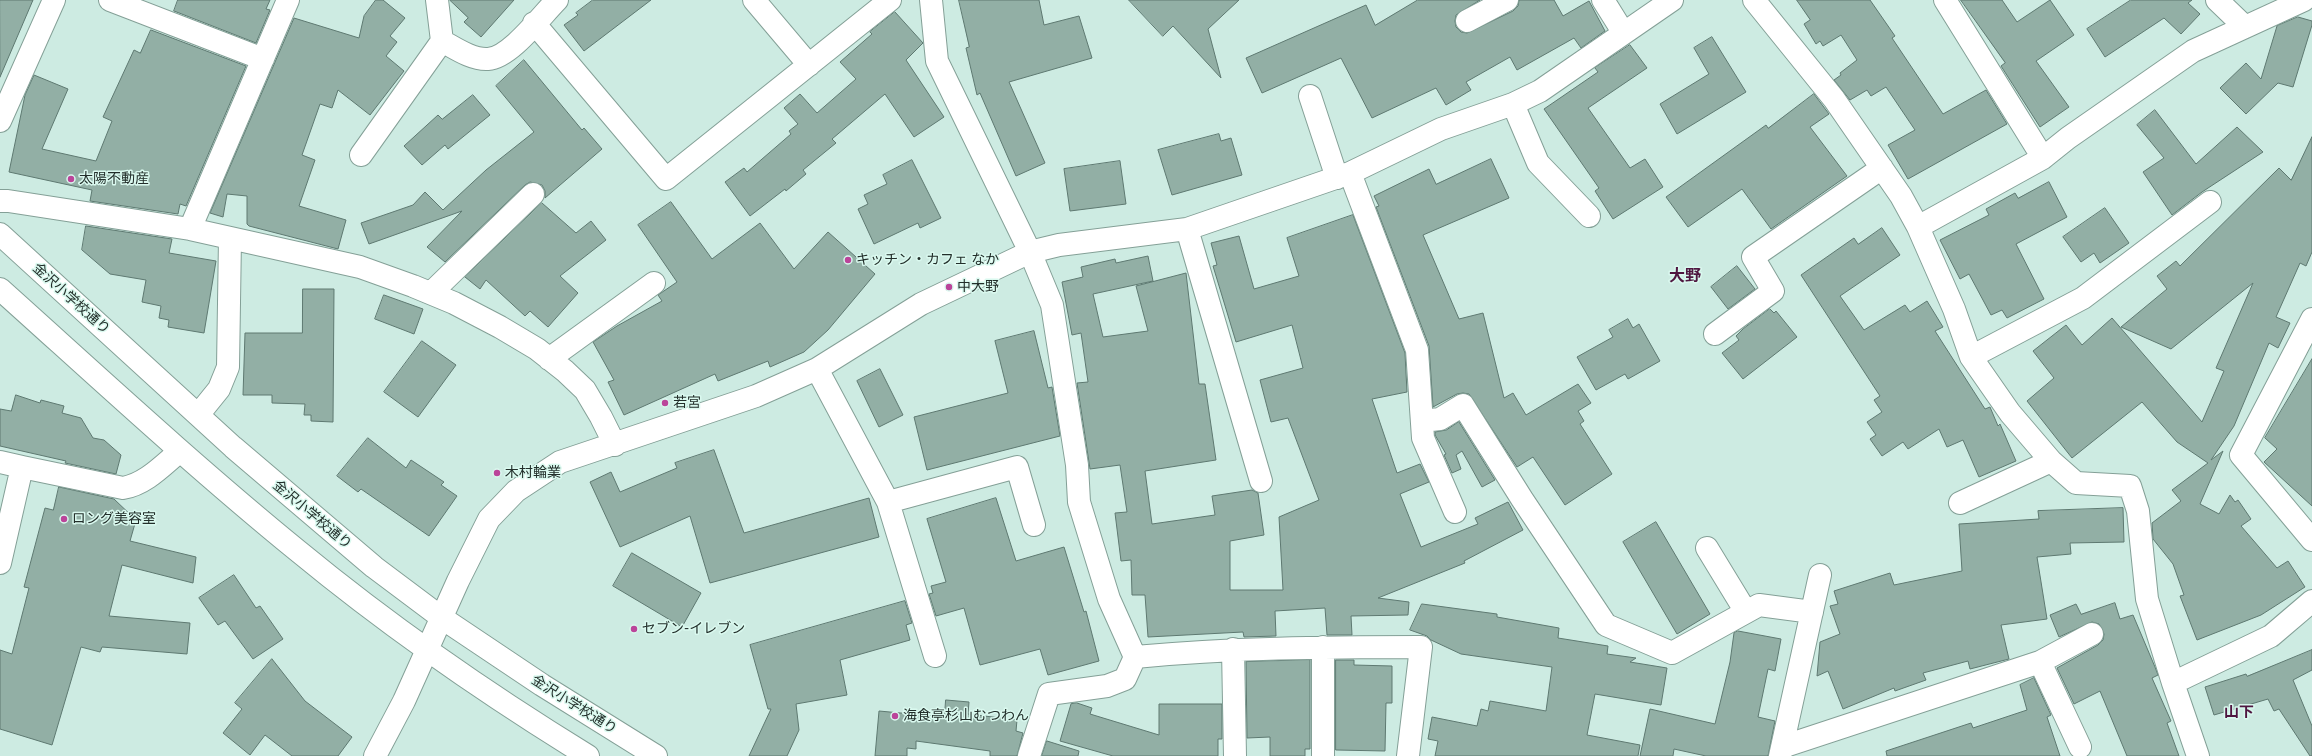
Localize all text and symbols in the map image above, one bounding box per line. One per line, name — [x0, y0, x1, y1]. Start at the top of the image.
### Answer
place label: 太陽不動産 — [79, 171, 149, 187]
marker: 太陽不動産 — [66, 174, 76, 184]
place label: キッチン・カフェ なか — [856, 252, 999, 268]
marker: キッチン・カフェ なか — [843, 255, 853, 265]
street label: 金沢小学校通り — [29, 260, 113, 338]
district label: 大野 — [1669, 267, 1701, 287]
place label: 中大野 — [957, 279, 999, 295]
marker: 中大野 — [944, 282, 954, 292]
place label: 若宮 — [673, 395, 701, 411]
marker: 若宮 — [660, 398, 670, 408]
place label: 木村輪業 — [505, 465, 561, 481]
marker: 木村輪業 — [492, 468, 502, 478]
street label: 金沢小学校通り — [269, 477, 355, 553]
place label: ロング美容室 — [72, 511, 156, 527]
marker: ロング美容室 — [59, 514, 69, 524]
place label: セブン-イレブン — [642, 621, 745, 637]
marker: セブン-イレブン — [629, 624, 639, 634]
street label: 金沢小学校通り — [528, 672, 620, 738]
district label: 山下 — [2224, 704, 2254, 722]
place label: 海食亭杉山むつわん — [903, 708, 1029, 724]
marker: 海食亭杉山むつわん — [890, 711, 900, 721]

